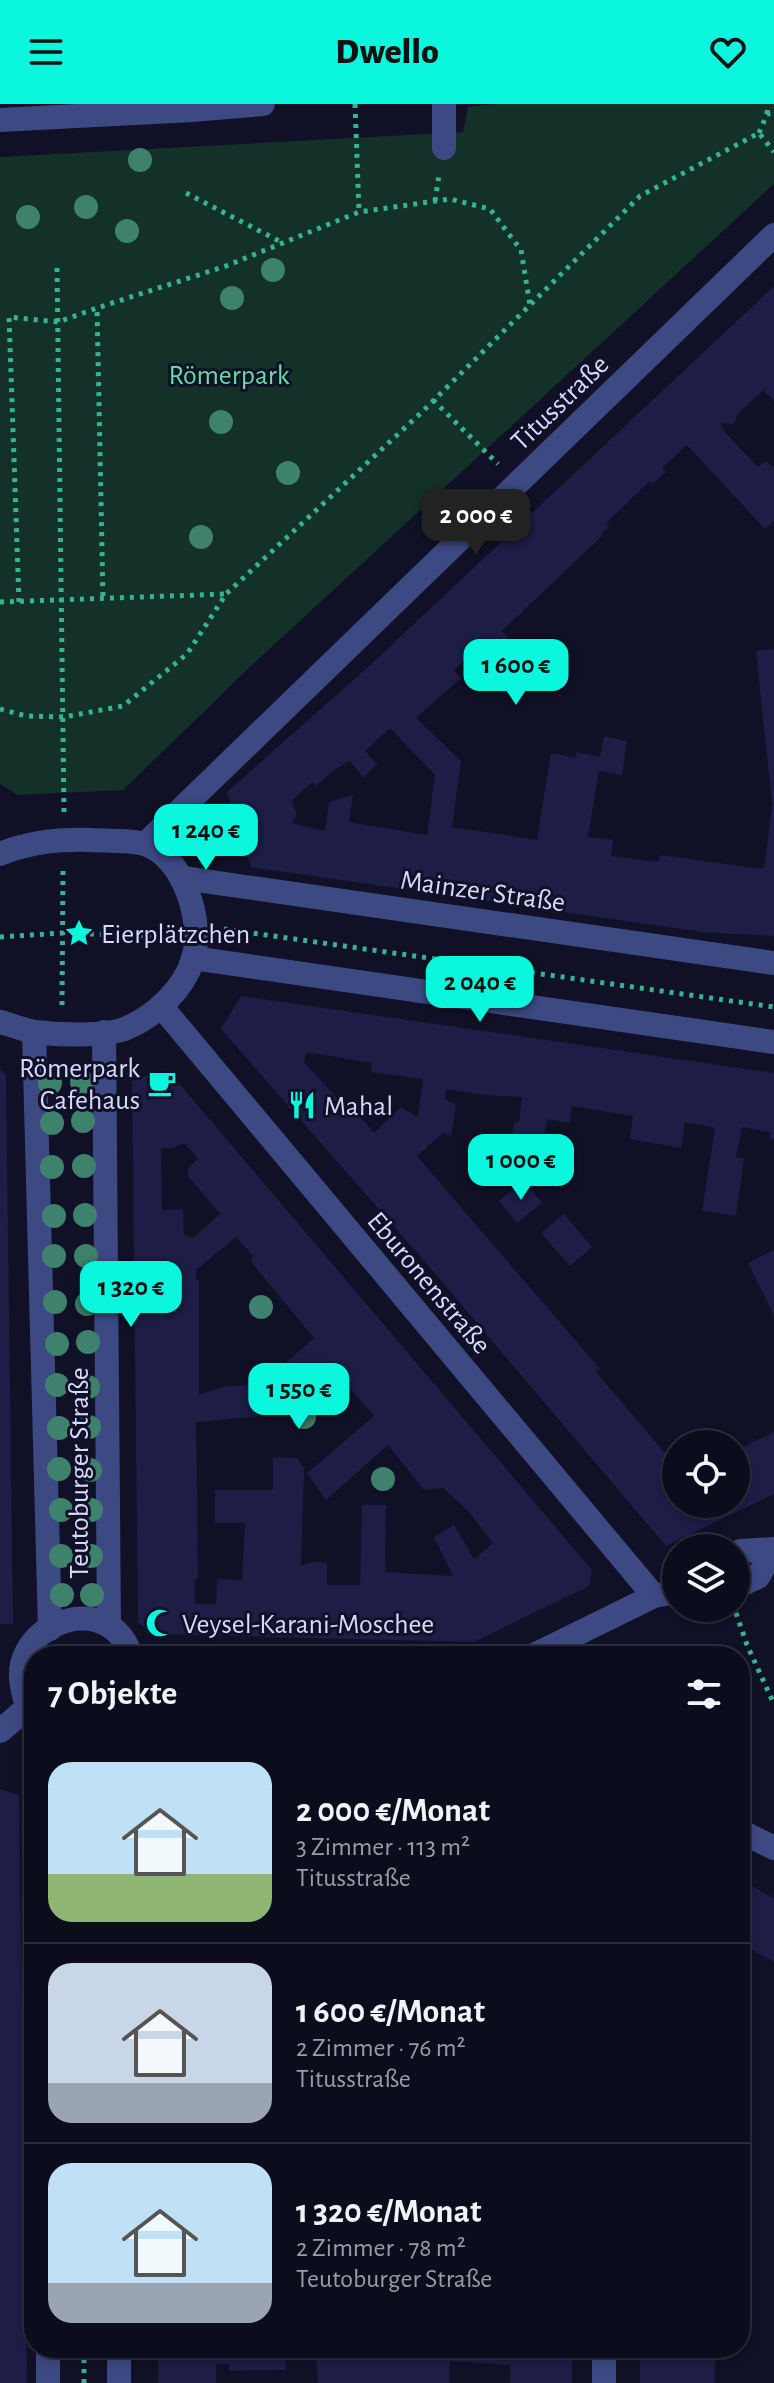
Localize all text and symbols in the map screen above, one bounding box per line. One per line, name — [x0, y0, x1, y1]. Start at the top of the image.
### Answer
icon: menu — [24, 30, 68, 74]
icon: heart — [706, 30, 750, 74]
text: Dwello — [335, 34, 439, 70]
street label: Titusstraße — [506, 350, 615, 456]
park label: Römerpark — [168, 362, 290, 390]
pin: 2 000 € — [402, 489, 550, 557]
text: 2 000 € — [440, 502, 512, 528]
pin: 1 600 € — [442, 639, 590, 707]
text: 1 600 € — [481, 652, 551, 678]
pin: 1 240 € — [132, 804, 280, 872]
text: 1 240 € — [172, 817, 240, 843]
street label: Mainzer Straße — [399, 867, 567, 917]
place icon: Eierplätzchen — [64, 918, 94, 948]
place label: Eierplätzchen — [101, 921, 250, 949]
pin: 2 040 € — [406, 956, 554, 1024]
text: 2 040 € — [444, 969, 516, 995]
place label: Römerpark Cafehaus — [19, 1055, 140, 1115]
cafe icon: Römerpark Cafehaus — [147, 1068, 177, 1098]
restaurant icon: Mahal — [287, 1090, 317, 1120]
place label: Mahal — [324, 1093, 393, 1121]
pin: 1 000 € — [447, 1134, 595, 1202]
text: 1 000 € — [486, 1147, 556, 1173]
street label: Eburonenstraße — [361, 1207, 496, 1360]
pin: 1 320 € — [57, 1261, 205, 1329]
text: 1 320 € — [98, 1274, 164, 1300]
pin: 1 550 € — [225, 1363, 373, 1431]
street label: Teutoburger Straße — [66, 1367, 94, 1579]
text: 1 550 € — [266, 1376, 332, 1402]
map controls — [662, 1430, 750, 1622]
button: locate — [662, 1430, 750, 1518]
button: layers — [662, 1534, 750, 1622]
mosque icon: Veysel-Karani-Moschee — [145, 1608, 175, 1638]
place label: Veysel-Karani-Moschee — [182, 1611, 434, 1639]
icon: filters — [682, 1672, 726, 1716]
text: 7 Objekte — [48, 1677, 177, 1711]
icon: home — [112, 1794, 208, 1890]
text: 2 000 €/Monat — [296, 1794, 490, 1828]
text: 3 Zimmer · 113 m² — [296, 1834, 470, 1860]
text: Titusstraße — [296, 1865, 411, 1891]
icon: home — [112, 1995, 208, 2091]
text: 1 600 €/Monat — [296, 1995, 485, 2029]
text: 2 Zimmer · 76 m² — [296, 2035, 466, 2061]
text: Titusstraße — [296, 2066, 411, 2092]
icon: home — [112, 2195, 208, 2291]
text: 1 320 €/Monat — [296, 2195, 481, 2229]
text: 2 Zimmer · 78 m² — [296, 2235, 466, 2261]
text: Teutoburger Straße — [296, 2266, 492, 2292]

